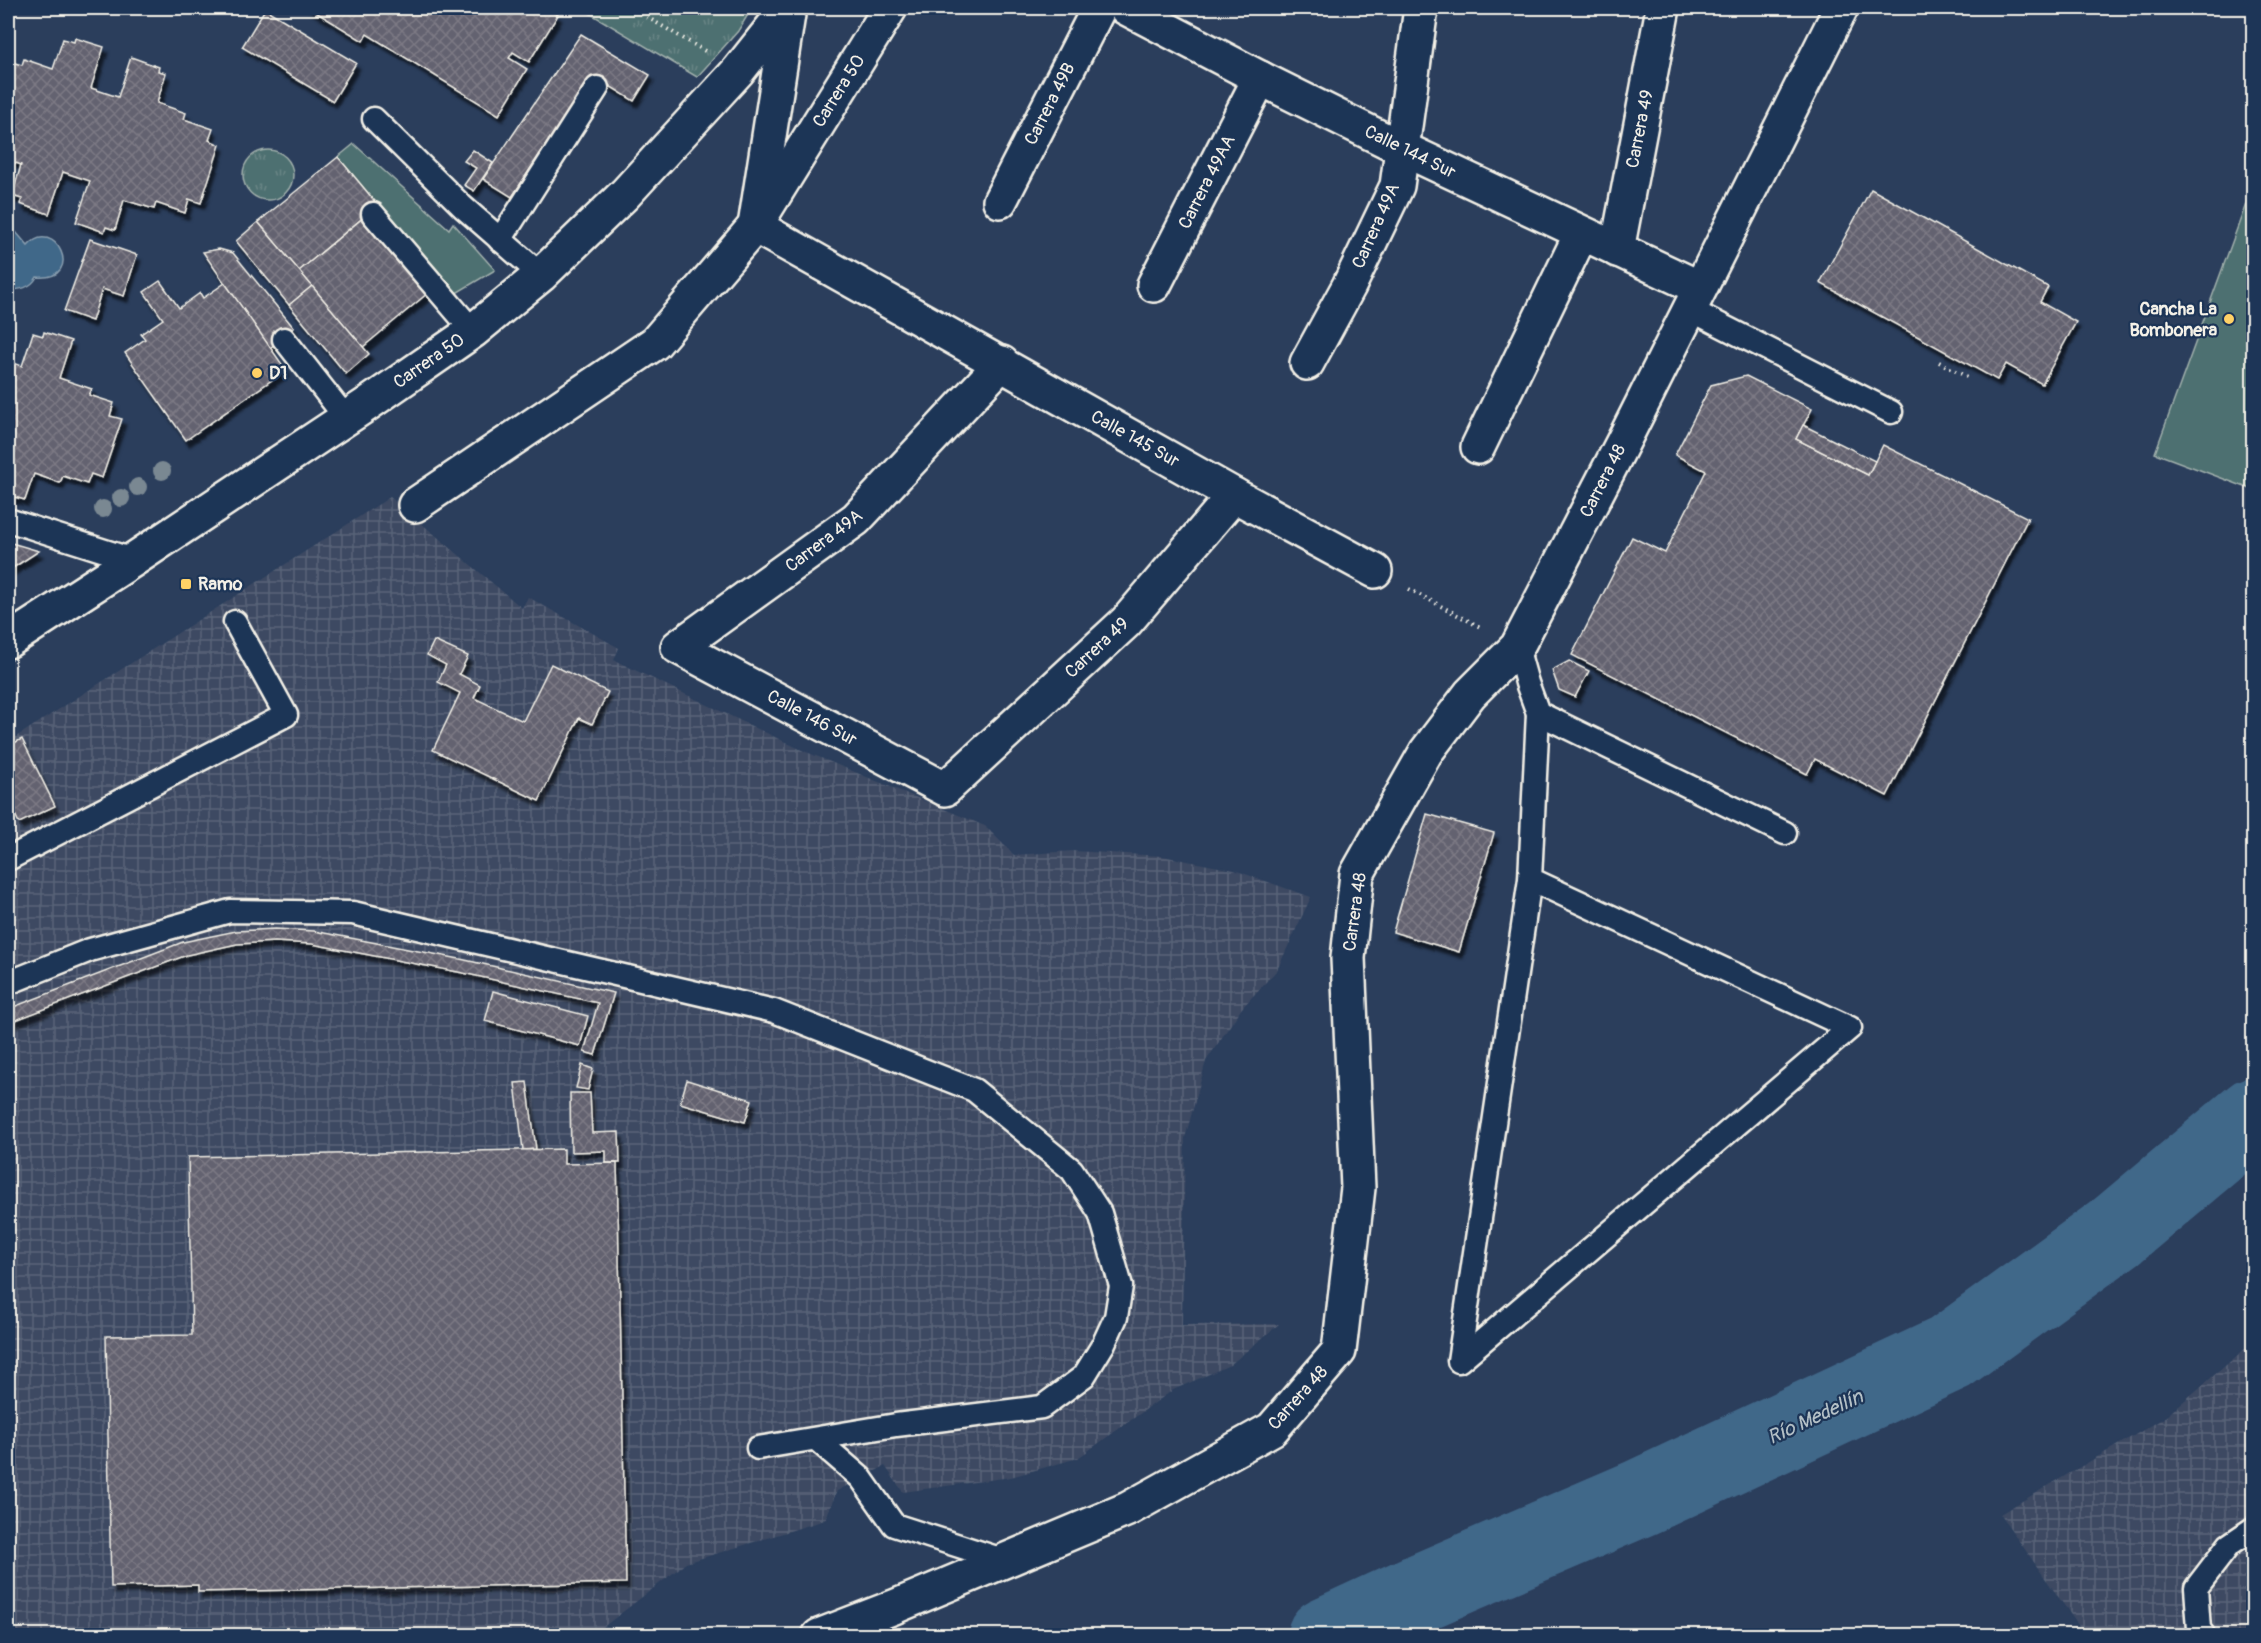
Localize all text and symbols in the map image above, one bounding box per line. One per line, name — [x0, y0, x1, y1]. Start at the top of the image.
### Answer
street label: Carrera 50 — [808, 50, 870, 132]
street label: Carrera 49B — [1019, 59, 1081, 149]
street label: Carrera 49 — [1621, 88, 1659, 170]
street label: Calle 144 Sur — [1361, 120, 1460, 184]
street label: Carrera 49AA — [1173, 131, 1241, 233]
street label: Carrera 49A — [1347, 179, 1405, 272]
place label: Cancha La Bombonera — [2130, 298, 2218, 342]
marker: Cancha La Bombonera — [2222, 312, 2236, 326]
street label: Carrera 50 — [389, 328, 469, 394]
place label: D1 — [269, 362, 287, 385]
marker: D1 — [250, 366, 264, 380]
street label: Calle 145 Sur — [1087, 405, 1184, 473]
street label: Carrera 48 — [1575, 441, 1631, 521]
street label: Carrera 49A — [781, 504, 867, 578]
place label: Ramo — [198, 573, 243, 596]
marker: Ramo — [179, 577, 193, 591]
street label: Carrera 49 — [1060, 613, 1134, 683]
street label: Calle 146 Sur — [763, 685, 861, 752]
street label: Carrera 48 — [1338, 871, 1372, 953]
street label: Carrera 48 — [1263, 1361, 1333, 1435]
water label: Río Medellín — [1763, 1383, 1868, 1450]

